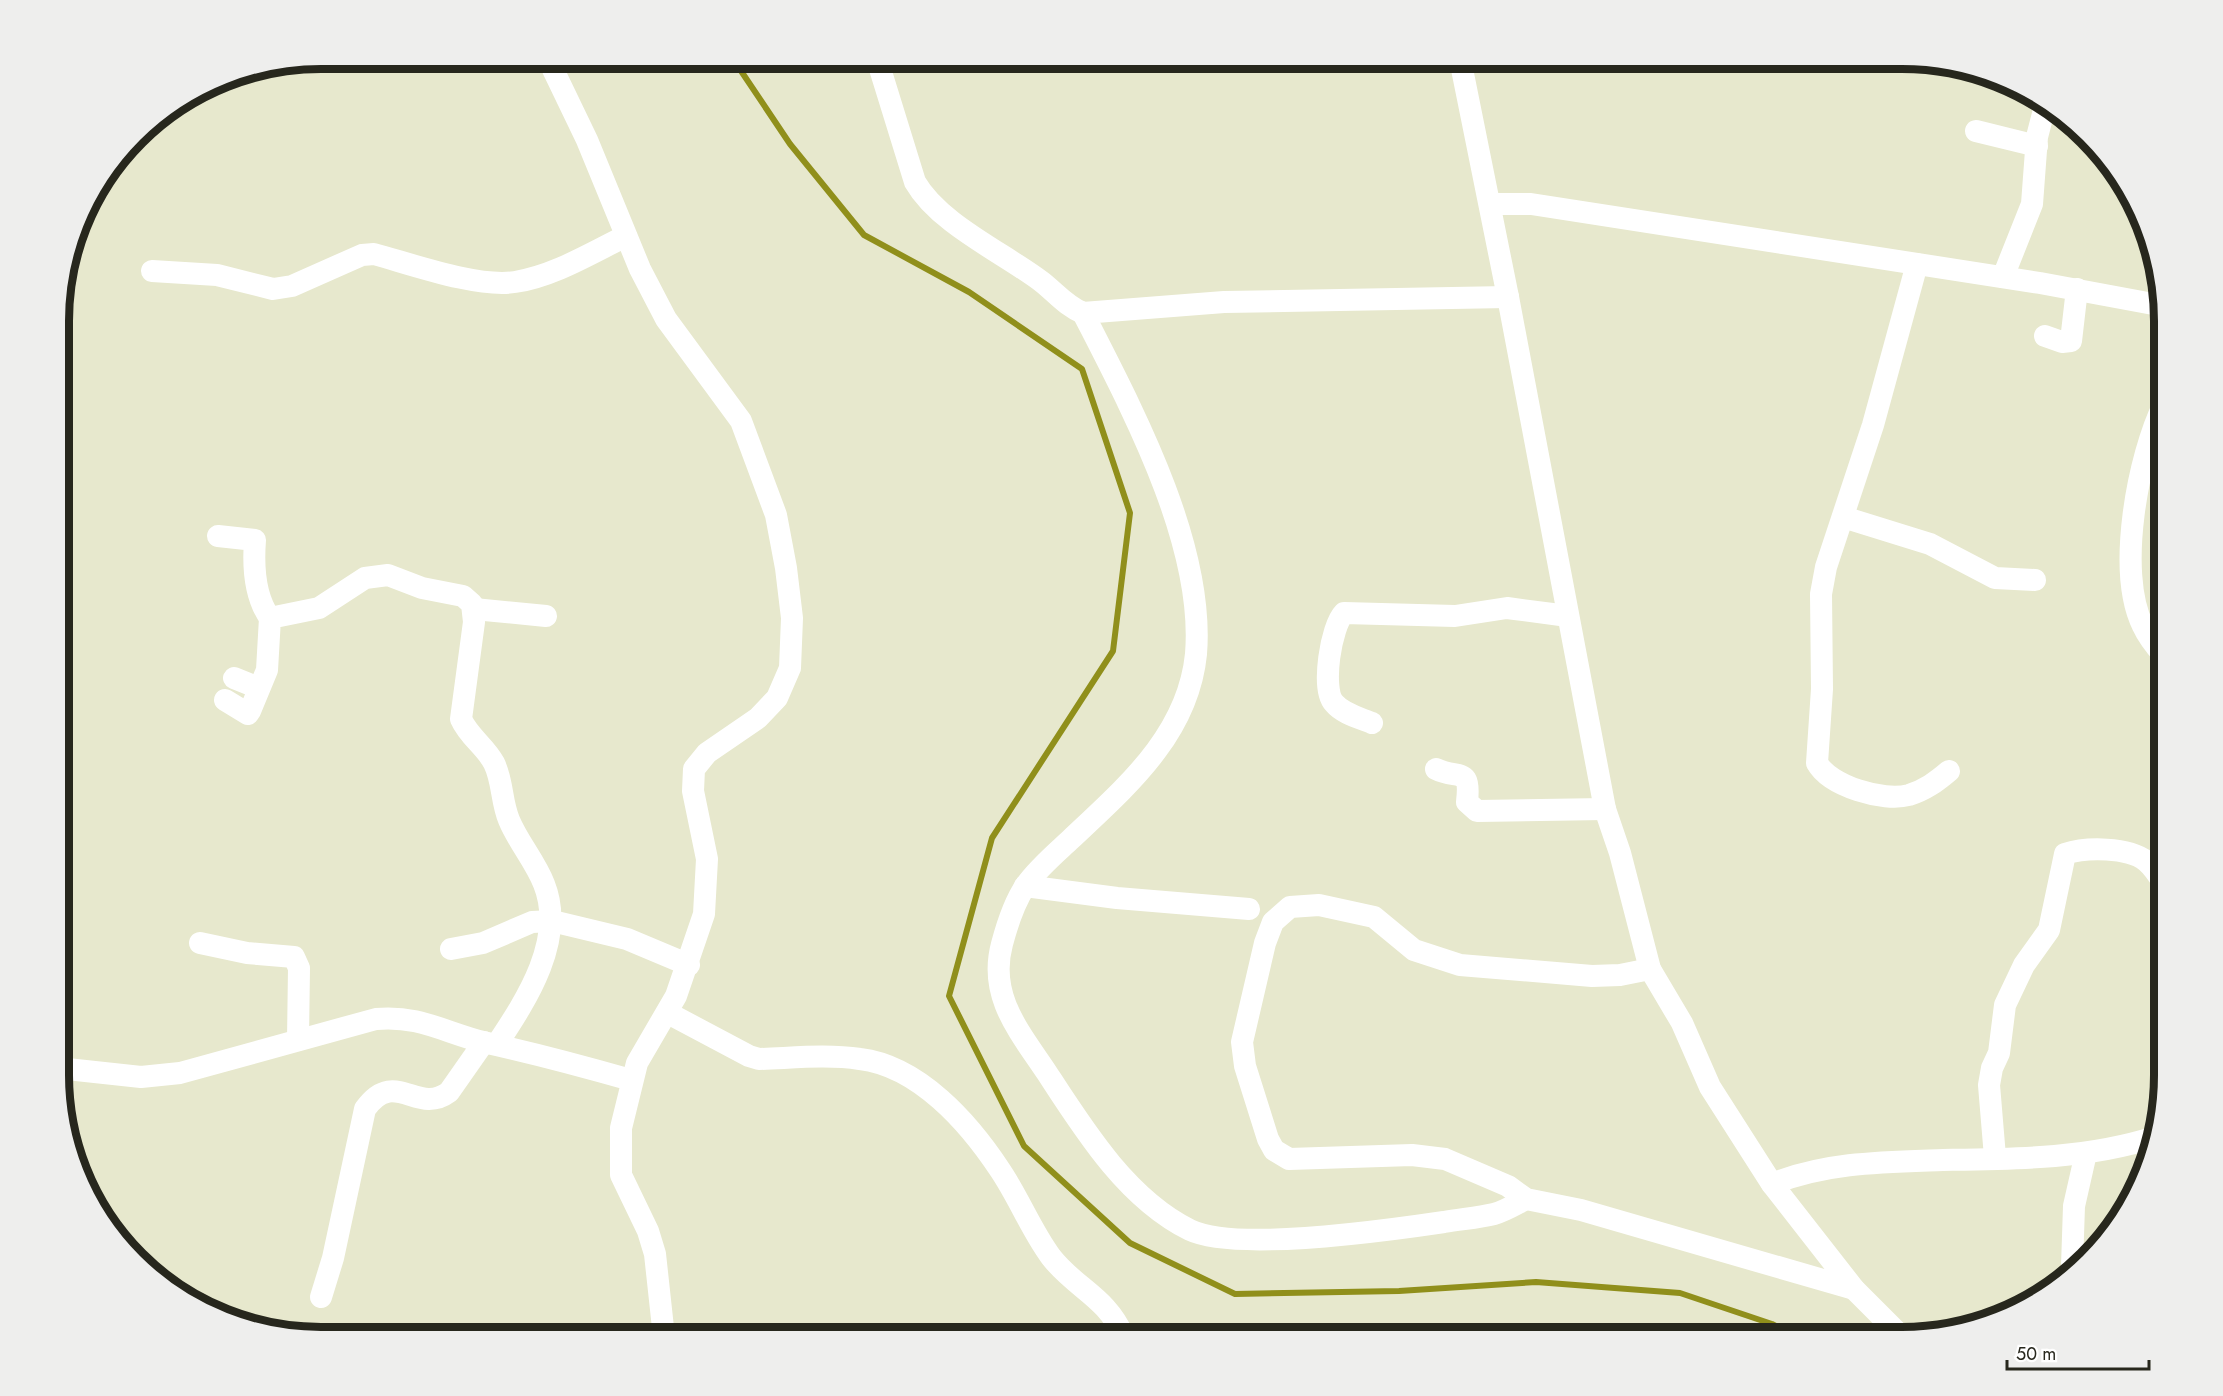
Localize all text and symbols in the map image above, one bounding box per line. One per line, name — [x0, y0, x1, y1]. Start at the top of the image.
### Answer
scale bar — [2007, 1333, 2150, 1371]
text: 50 m — [2016, 1341, 2056, 1367]

